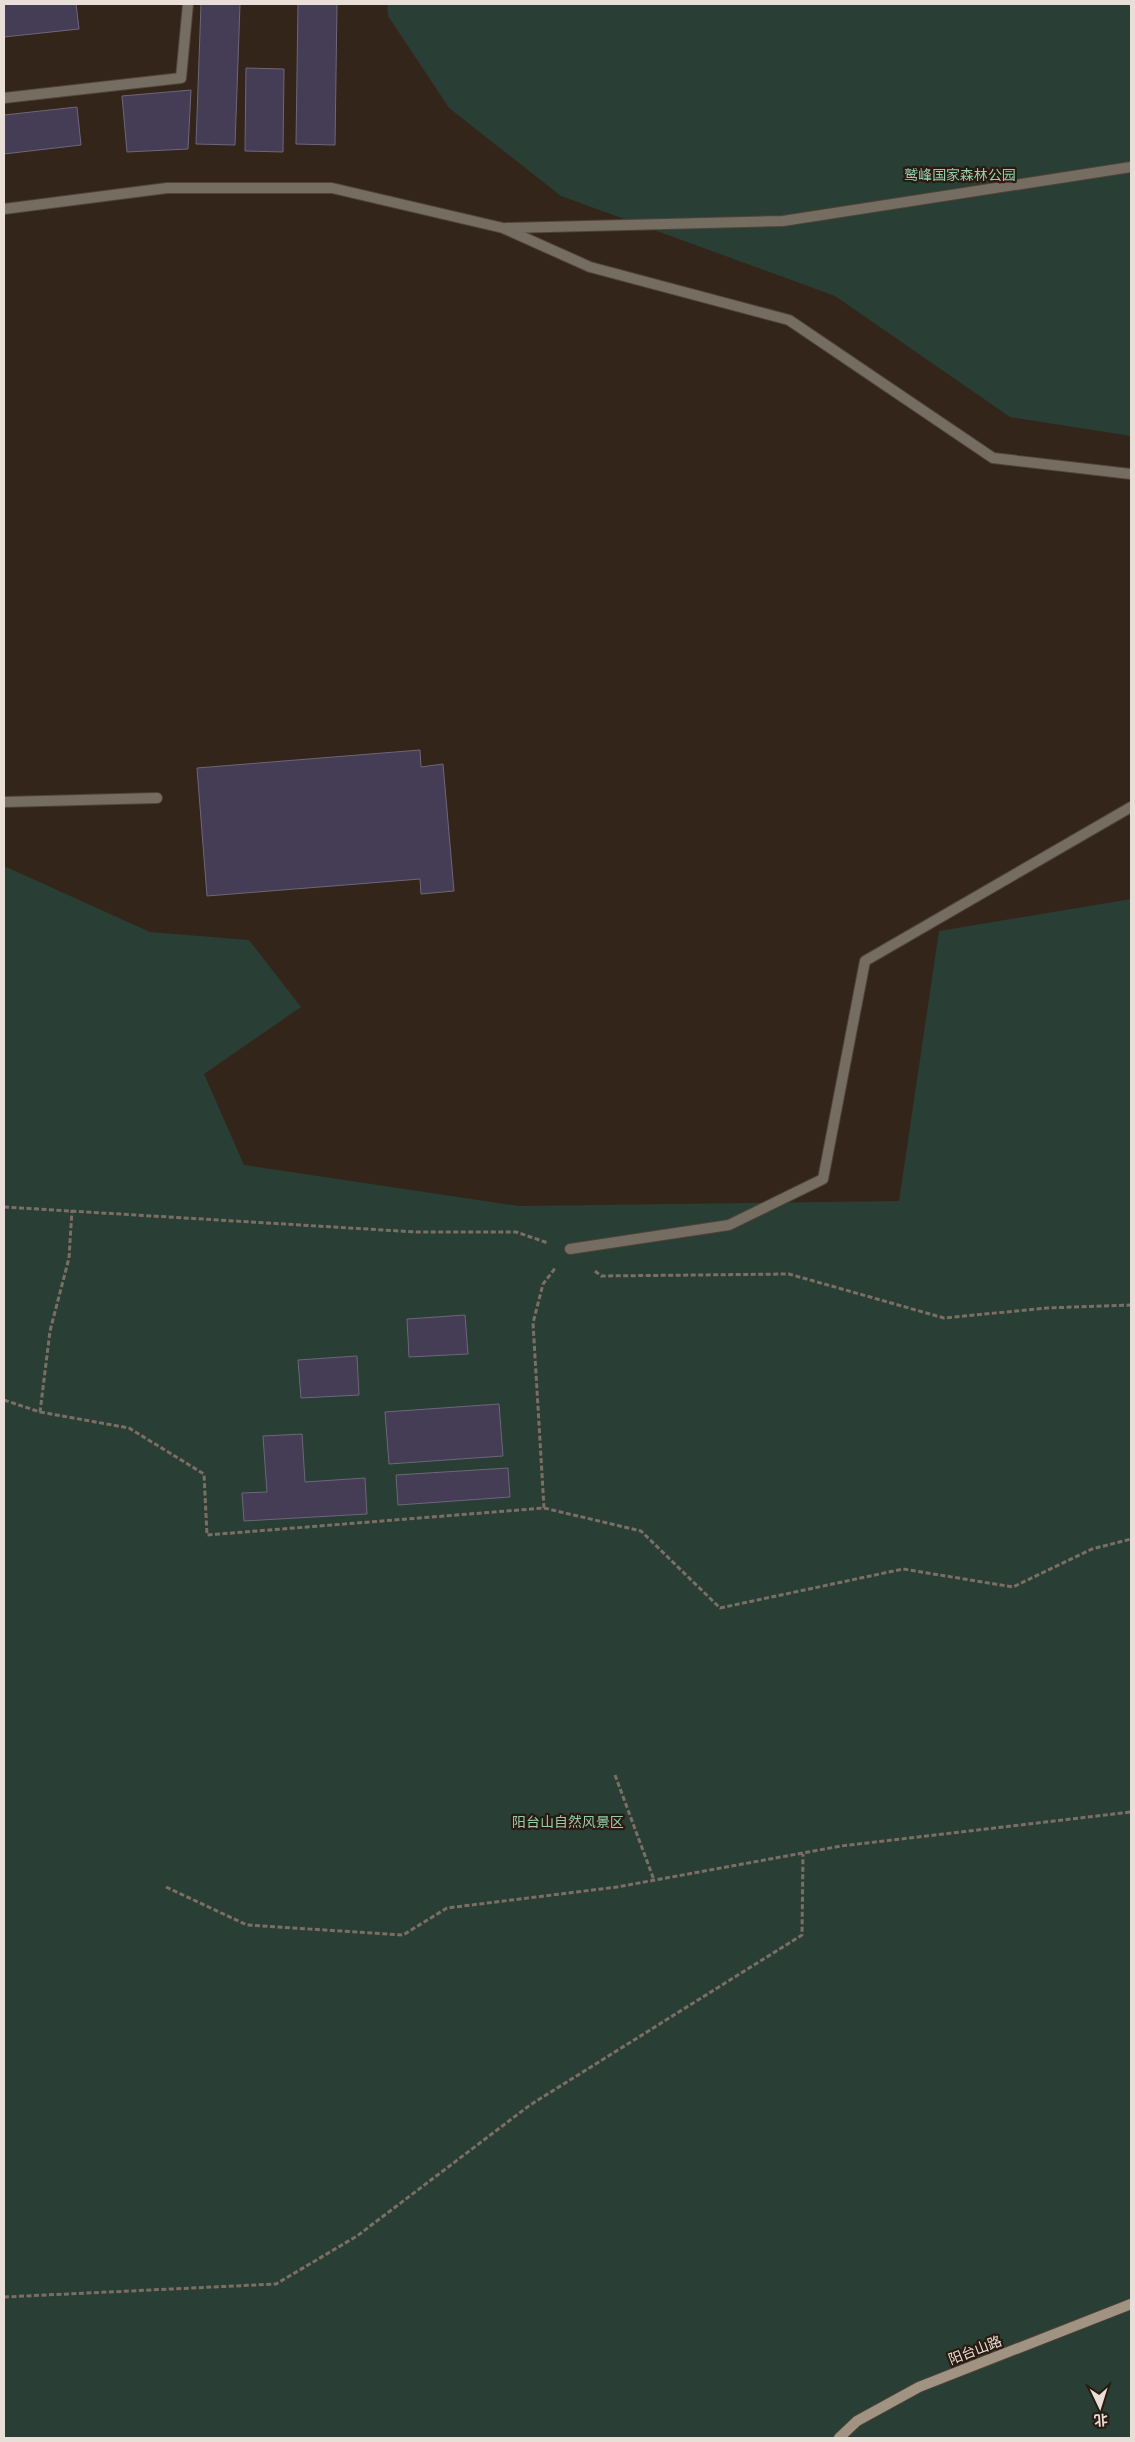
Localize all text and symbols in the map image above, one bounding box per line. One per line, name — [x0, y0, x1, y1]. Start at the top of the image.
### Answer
park label: 鹫峰国家森林公园 — [904, 167, 1016, 184]
park label: 阳台山自然风景区 — [512, 1814, 624, 1831]
street label: 阳台山路 — [946, 2332, 1004, 2368]
north arrow — [1075, 2382, 1125, 2432]
text: 北 — [1093, 2411, 1108, 2428]

